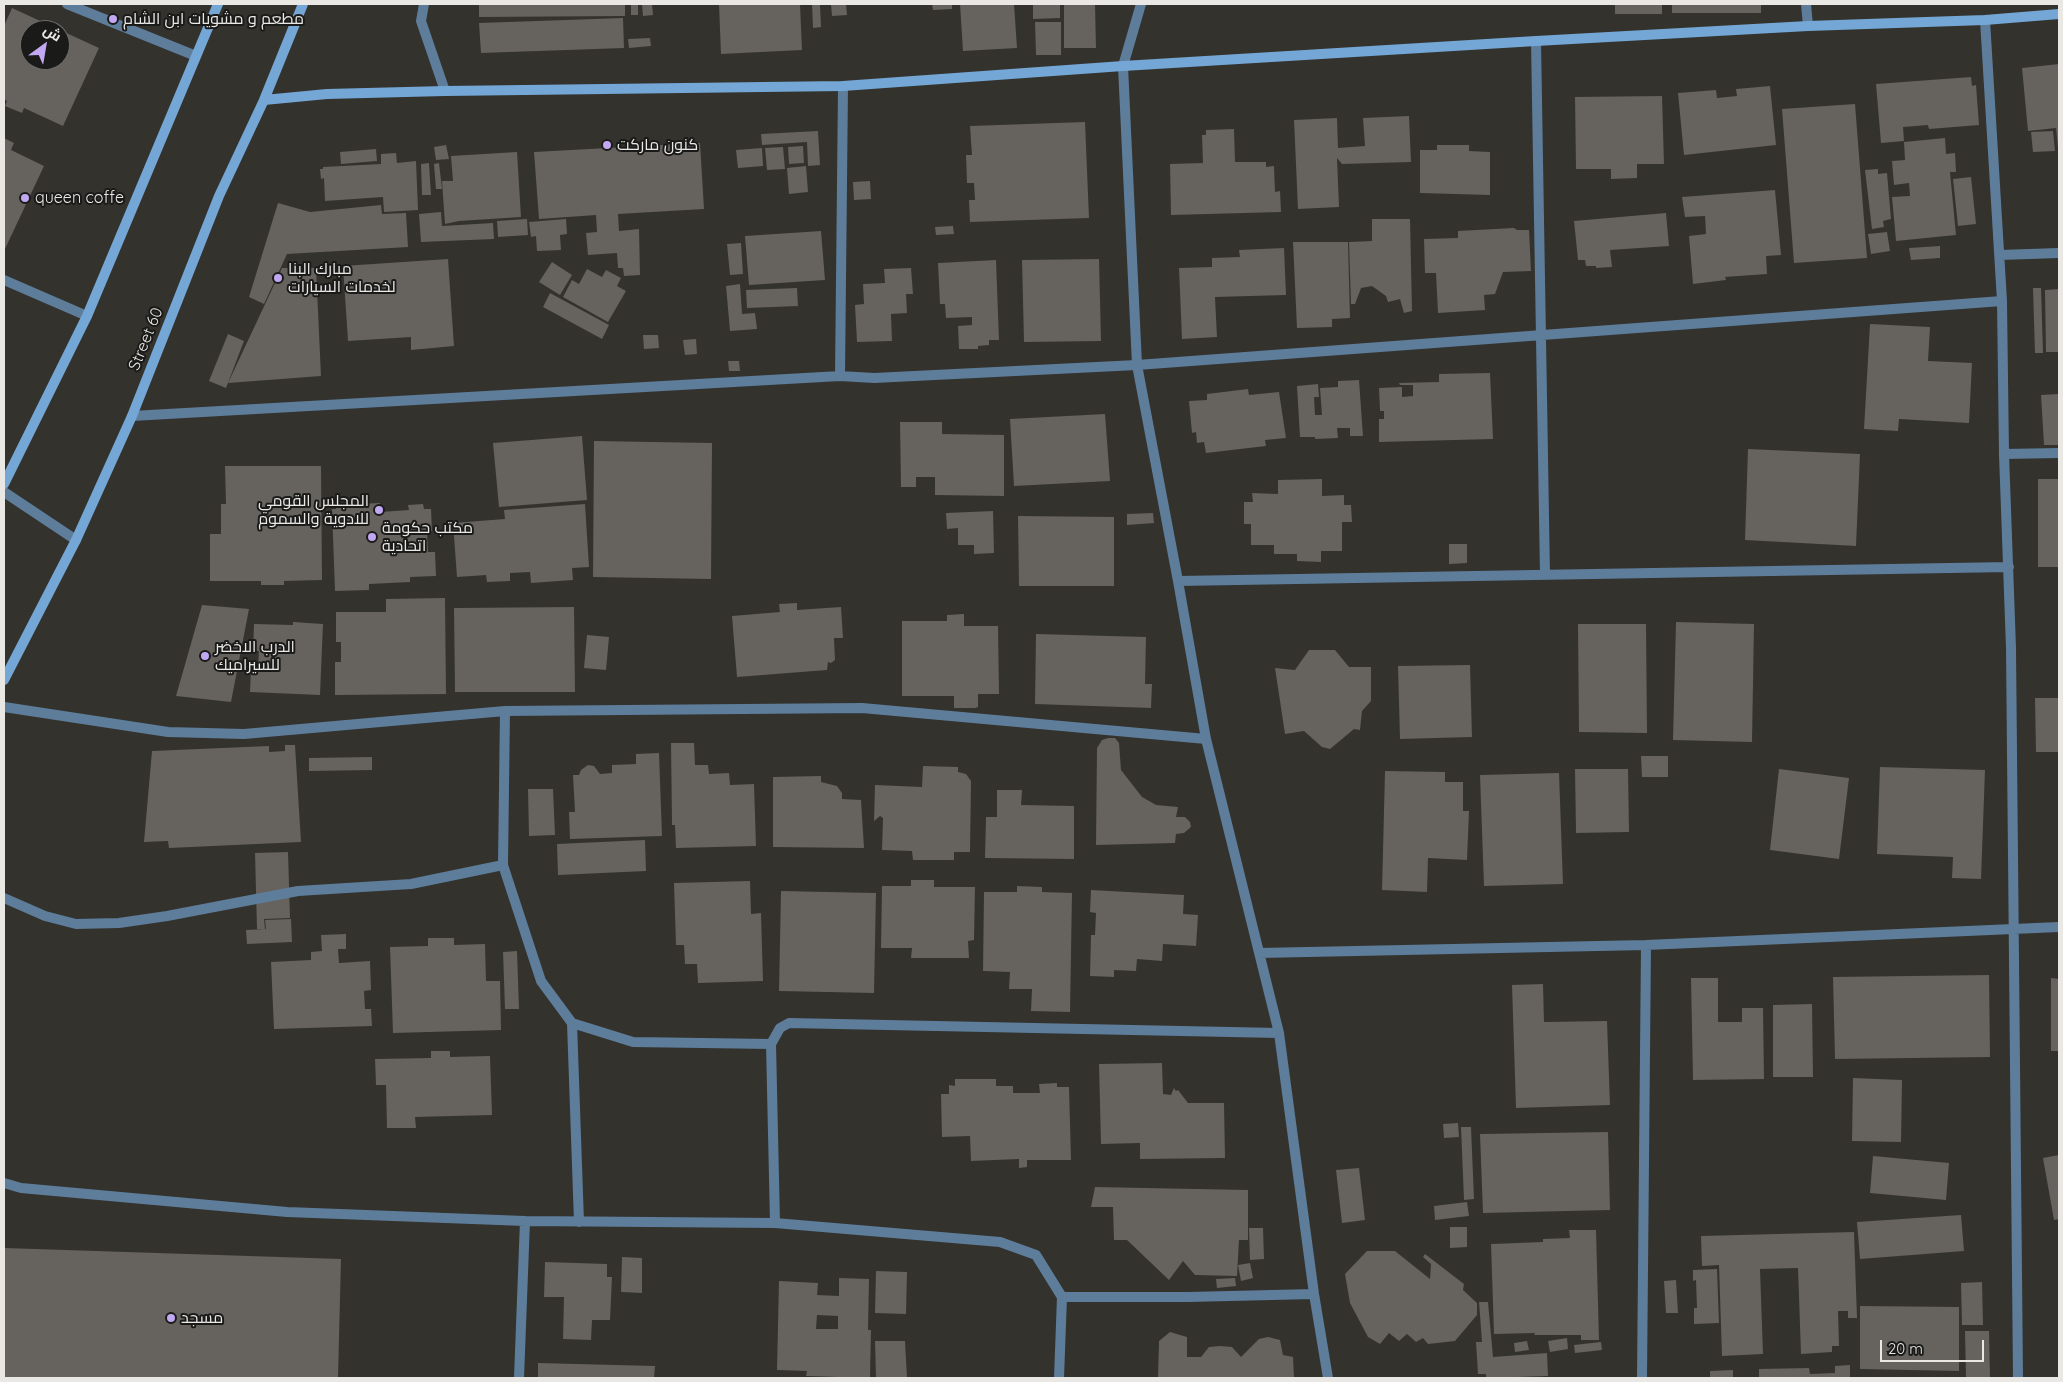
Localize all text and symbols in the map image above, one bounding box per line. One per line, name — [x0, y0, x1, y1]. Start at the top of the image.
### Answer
place label: مطعم و مشويات ابن الشام — [123, 9, 304, 29]
marker: مطعم و مشويات ابن الشام — [107, 13, 119, 25]
north arrow — [20, 20, 70, 70]
text: ش — [40, 21, 65, 46]
place label: كنون ماركت — [617, 135, 698, 155]
marker: كنون ماركت — [601, 139, 613, 151]
place label: queen coffe — [35, 188, 124, 208]
marker: queen coffe — [19, 192, 31, 204]
place label: مبارك البنا لخدمات السيارات — [288, 259, 396, 297]
marker: مبارك البنا لخدمات السيارات — [272, 272, 284, 284]
street label: Street 60 — [125, 305, 167, 373]
place label: المجلس القومي للادوية والسموم — [258, 491, 369, 529]
marker: المجلس القومي للادوية والسموم — [373, 504, 385, 516]
place label: مكتب حكومة اتحادية — [382, 518, 473, 556]
marker: مكتب حكومة اتحادية — [366, 531, 378, 543]
place label: الدرب الاخضر للسيراميك — [215, 637, 295, 675]
marker: الدرب الاخضر للسيراميك — [199, 650, 211, 662]
place label: مسجد — [181, 1308, 223, 1328]
marker: مسجد — [165, 1312, 177, 1324]
scale bar — [1883, 1330, 1987, 1362]
text: 20 m — [1888, 1339, 1923, 1358]

